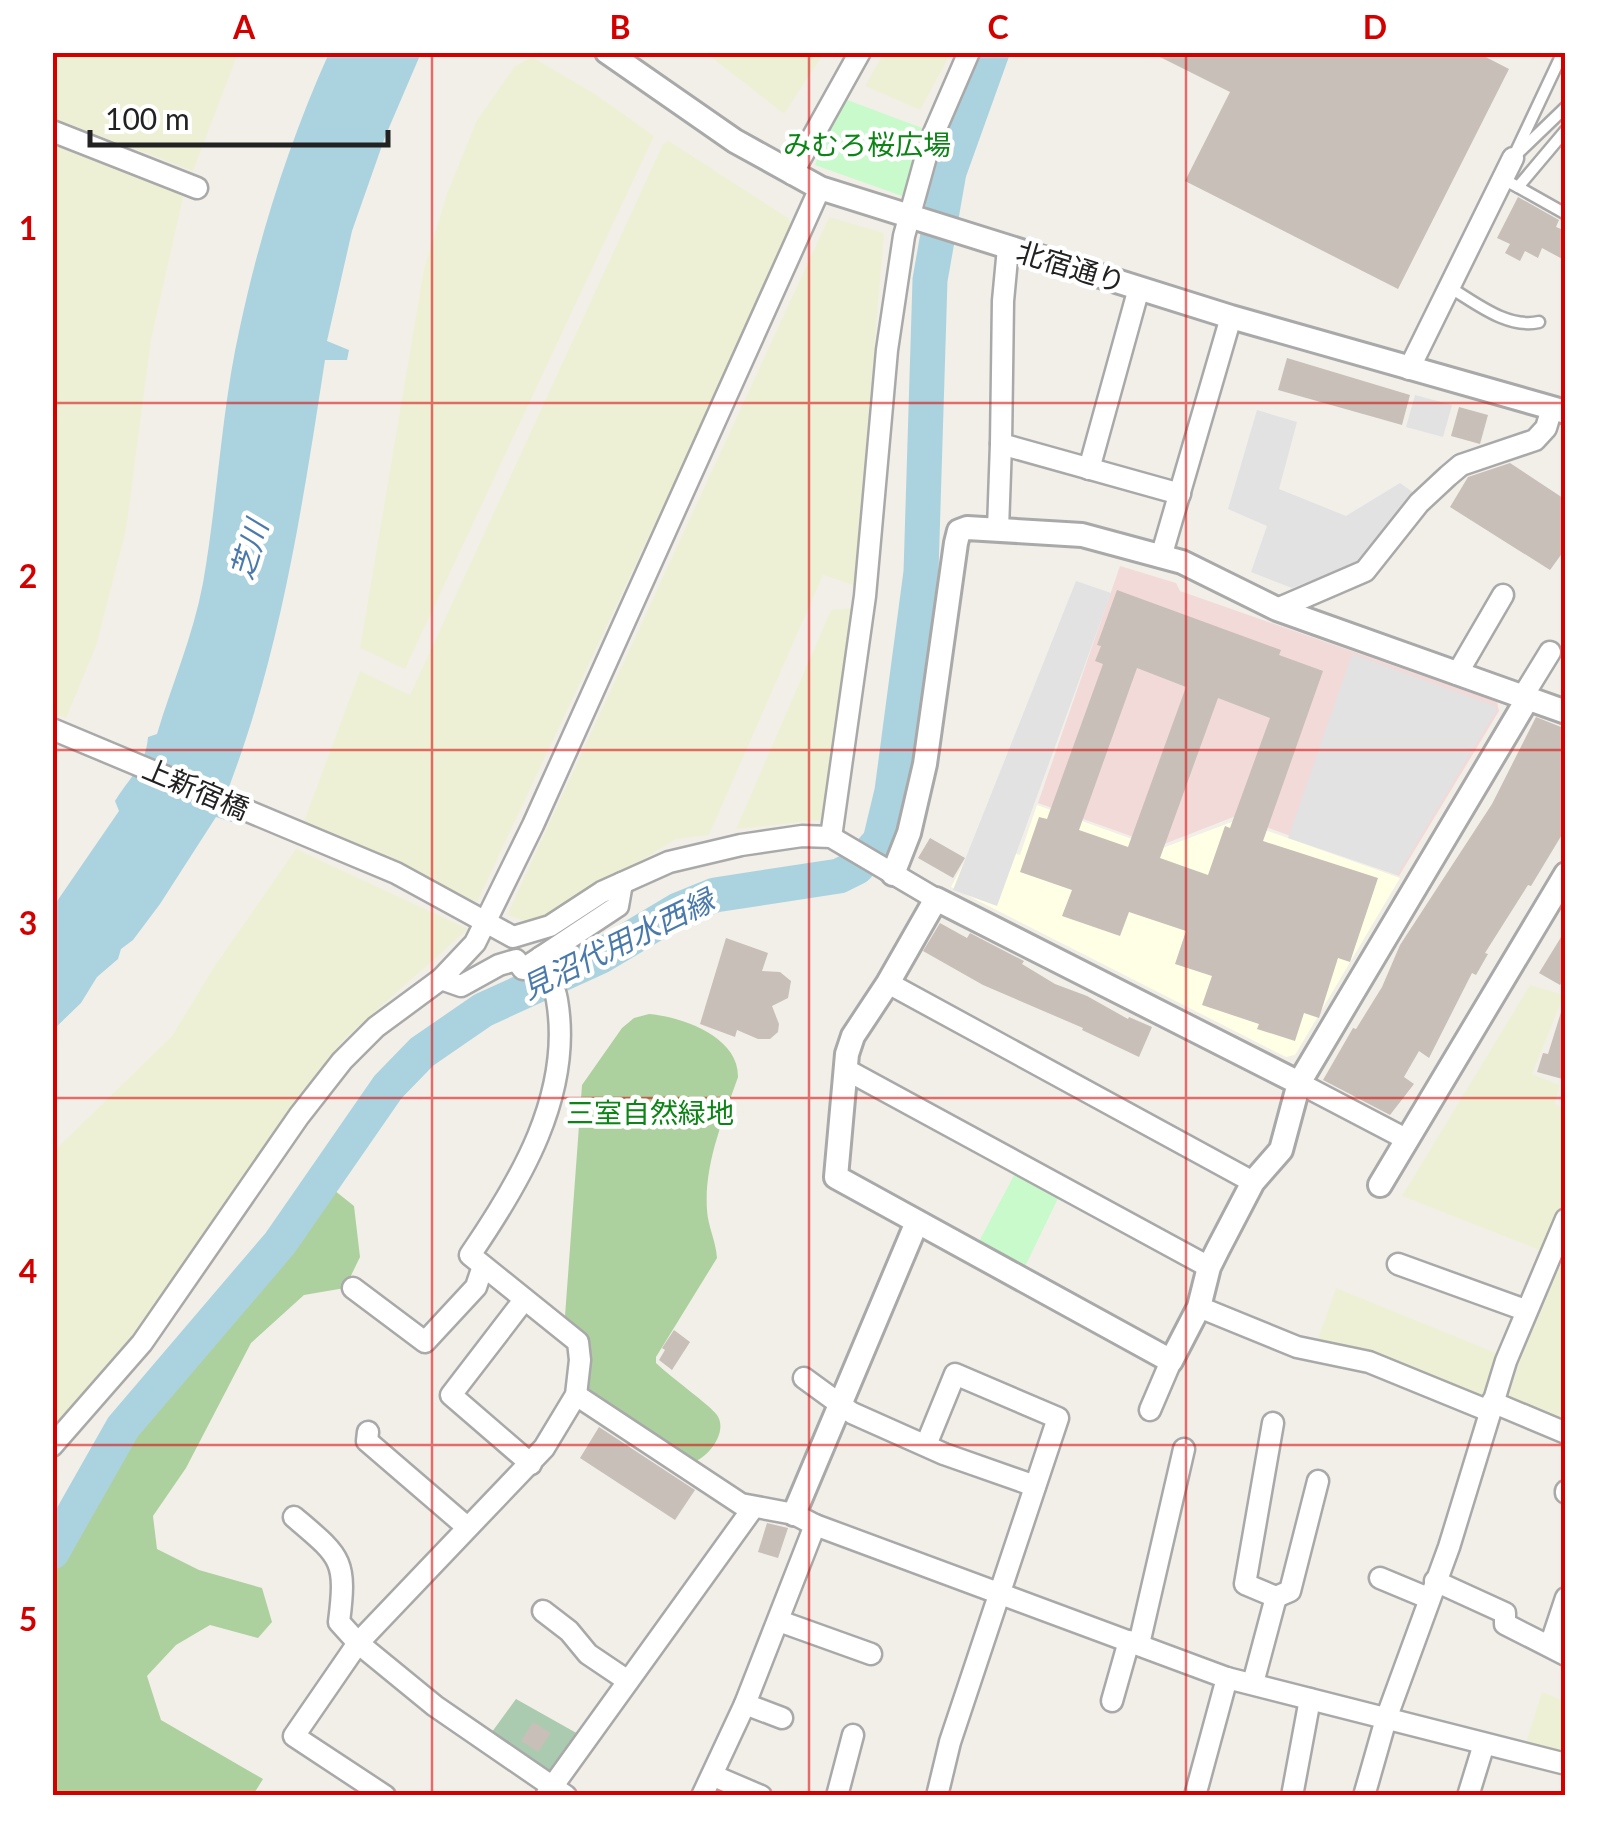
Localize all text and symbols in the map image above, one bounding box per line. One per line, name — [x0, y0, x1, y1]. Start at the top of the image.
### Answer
text: A — [232, 7, 256, 46]
text: B — [609, 7, 631, 46]
text: C — [987, 7, 1009, 46]
text: D — [1363, 7, 1387, 46]
scale bar — [90, 85, 388, 147]
text: 100 m — [105, 100, 190, 136]
park label: みむろ桜広場 — [783, 127, 951, 161]
text: 1 — [19, 208, 37, 247]
street label: 北宿通り — [1013, 233, 1130, 299]
water label: 芝川 — [222, 513, 275, 583]
text: 2 — [19, 556, 37, 595]
street label: 上新宿橋 — [138, 751, 255, 826]
water label: 見沼代用水西縁 — [515, 880, 722, 1005]
text: 3 — [19, 903, 37, 942]
park label: 三室自然緑地 — [566, 1095, 734, 1129]
text: 4 — [19, 1251, 37, 1290]
text: 5 — [19, 1599, 37, 1638]

